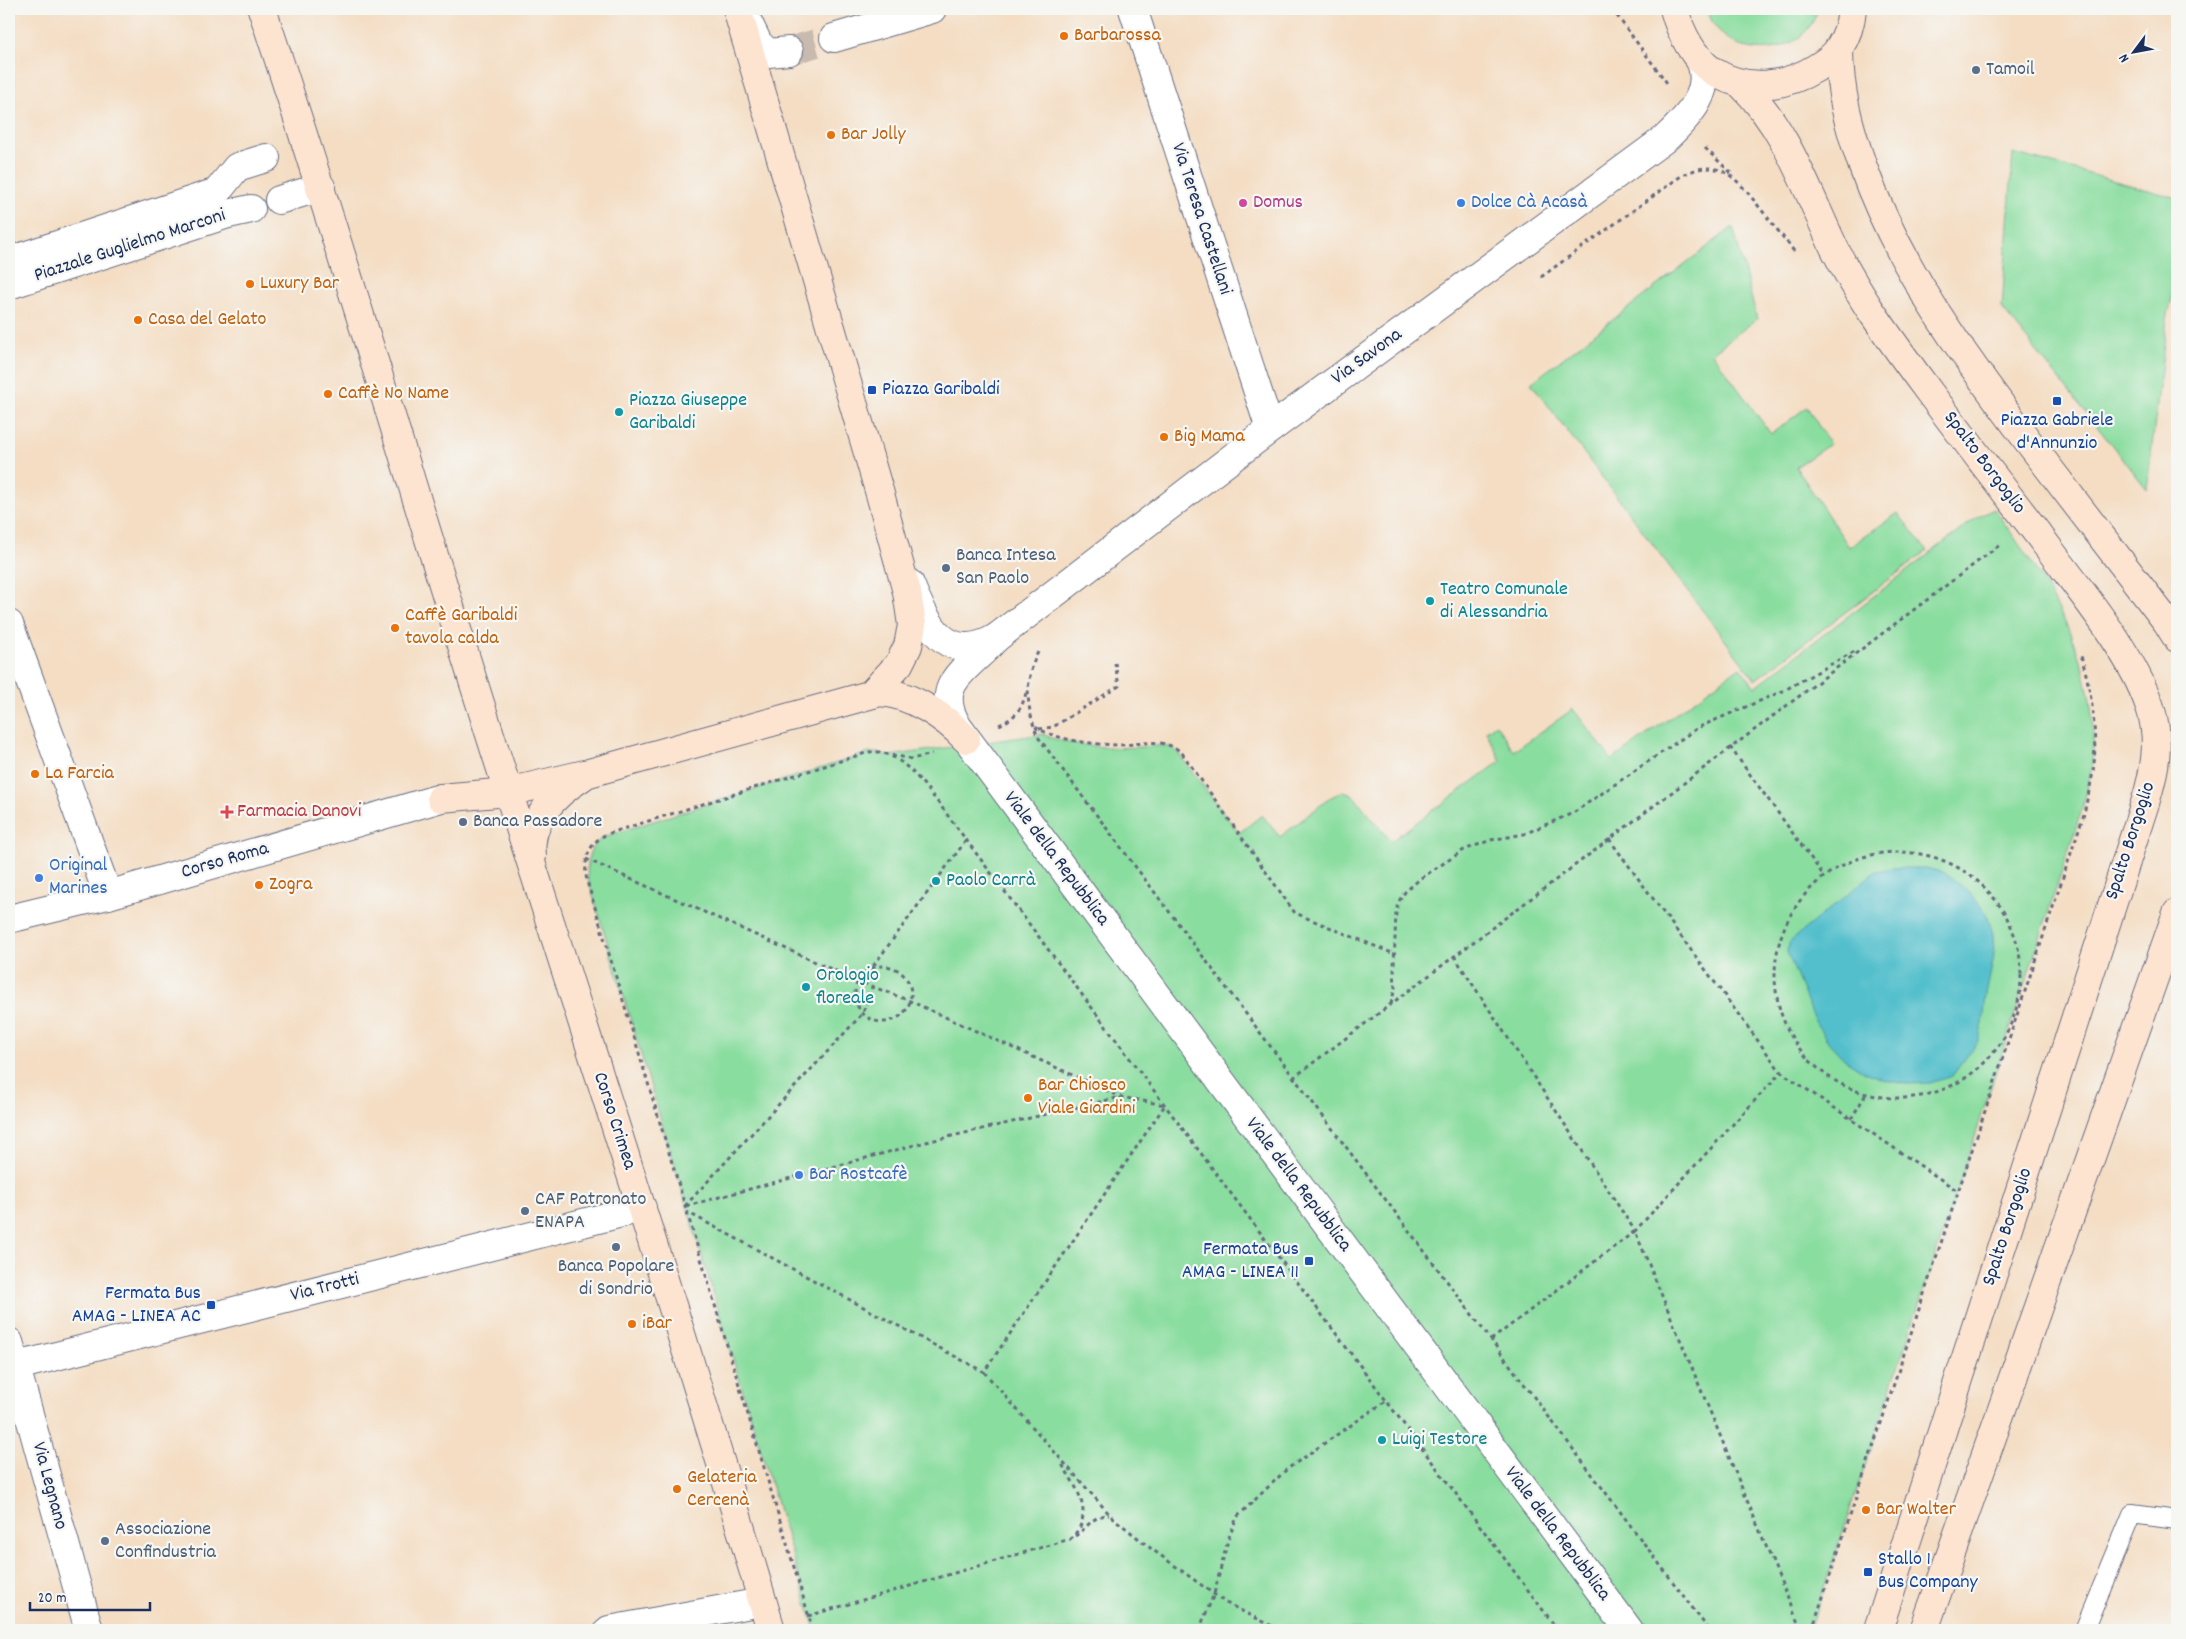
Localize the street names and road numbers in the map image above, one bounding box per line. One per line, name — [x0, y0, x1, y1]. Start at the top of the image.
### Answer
street label: Via Teresa Castellani — [1163, 139, 1239, 299]
street label: Piazzale Guglielmo Marconi — [31, 202, 230, 290]
street label: Via Savona — [1326, 321, 1409, 392]
street label: Spalto Borgoglio — [1936, 406, 2032, 520]
street label: Spalto Borgoglio — [2099, 778, 2163, 904]
street label: Viale della Repubblica — [996, 786, 1116, 933]
street label: Corso Roma — [178, 835, 273, 887]
street label: Corso Crimea — [585, 1069, 643, 1174]
street label: Viale della Repubblica — [1238, 1112, 1358, 1259]
street label: Spalto Borgoglio — [1976, 1164, 2040, 1290]
street label: Via Trotti — [288, 1266, 363, 1310]
street label: Via Legnano — [24, 1439, 74, 1533]
street label: Viale della Repubblica — [1497, 1461, 1617, 1608]

